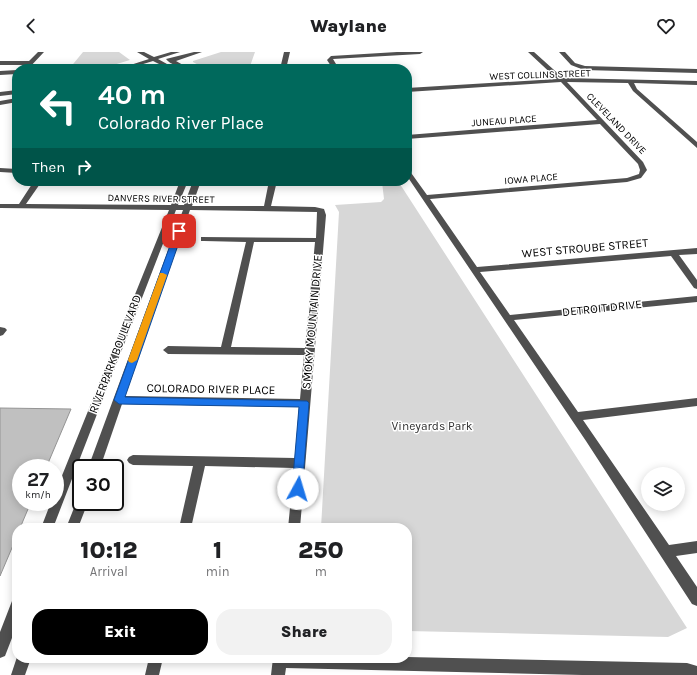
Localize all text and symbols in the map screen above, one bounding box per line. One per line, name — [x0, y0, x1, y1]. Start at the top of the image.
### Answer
icon: back — [20, 15, 42, 37]
text: Waylane — [310, 15, 387, 37]
icon: heart — [655, 15, 677, 37]
street label: WEST COLLINS STREET — [489, 67, 591, 83]
text: 40 m — [98, 78, 166, 111]
icon: left — [32, 80, 84, 132]
street label: CLEVELAND DRIVE — [584, 91, 649, 157]
text: Colorado River Place — [98, 112, 264, 134]
street label: JUNEAU PLACE — [471, 113, 537, 129]
icon: right — [73, 156, 95, 178]
text: Then — [32, 158, 65, 176]
street label: IOWA PLACE — [504, 171, 558, 187]
street label: DANVERS RIVER STREET — [107, 192, 215, 206]
pin — [162, 214, 196, 248]
icon: arrive — [168, 220, 190, 242]
street label: WEST STROUBE STREET — [521, 235, 649, 261]
street label: SMOKY MOUNTAIN DRIVE — [299, 254, 325, 390]
street label: RIVERPARK BOULEVARD — [86, 293, 144, 415]
street label: DETROIT DRIVE — [561, 297, 643, 319]
street label: COLORADO RIVER PLACE — [146, 381, 276, 397]
park label: Vineyards Park — [392, 419, 473, 433]
speed limit sign: 30 — [72, 459, 124, 511]
map controls — [641, 467, 685, 511]
button: layers — [641, 467, 685, 511]
text: 27 — [27, 468, 49, 491]
position arrow — [277, 468, 319, 510]
text: km/h — [25, 489, 51, 501]
text: 10:12 — [80, 536, 138, 564]
text: 1 — [213, 536, 222, 564]
text: 250 — [298, 536, 344, 564]
text: Arrival — [90, 564, 128, 579]
text: min — [206, 564, 230, 579]
text: m — [315, 564, 327, 579]
button: Exit — [32, 609, 208, 655]
button: Share — [216, 609, 392, 655]

